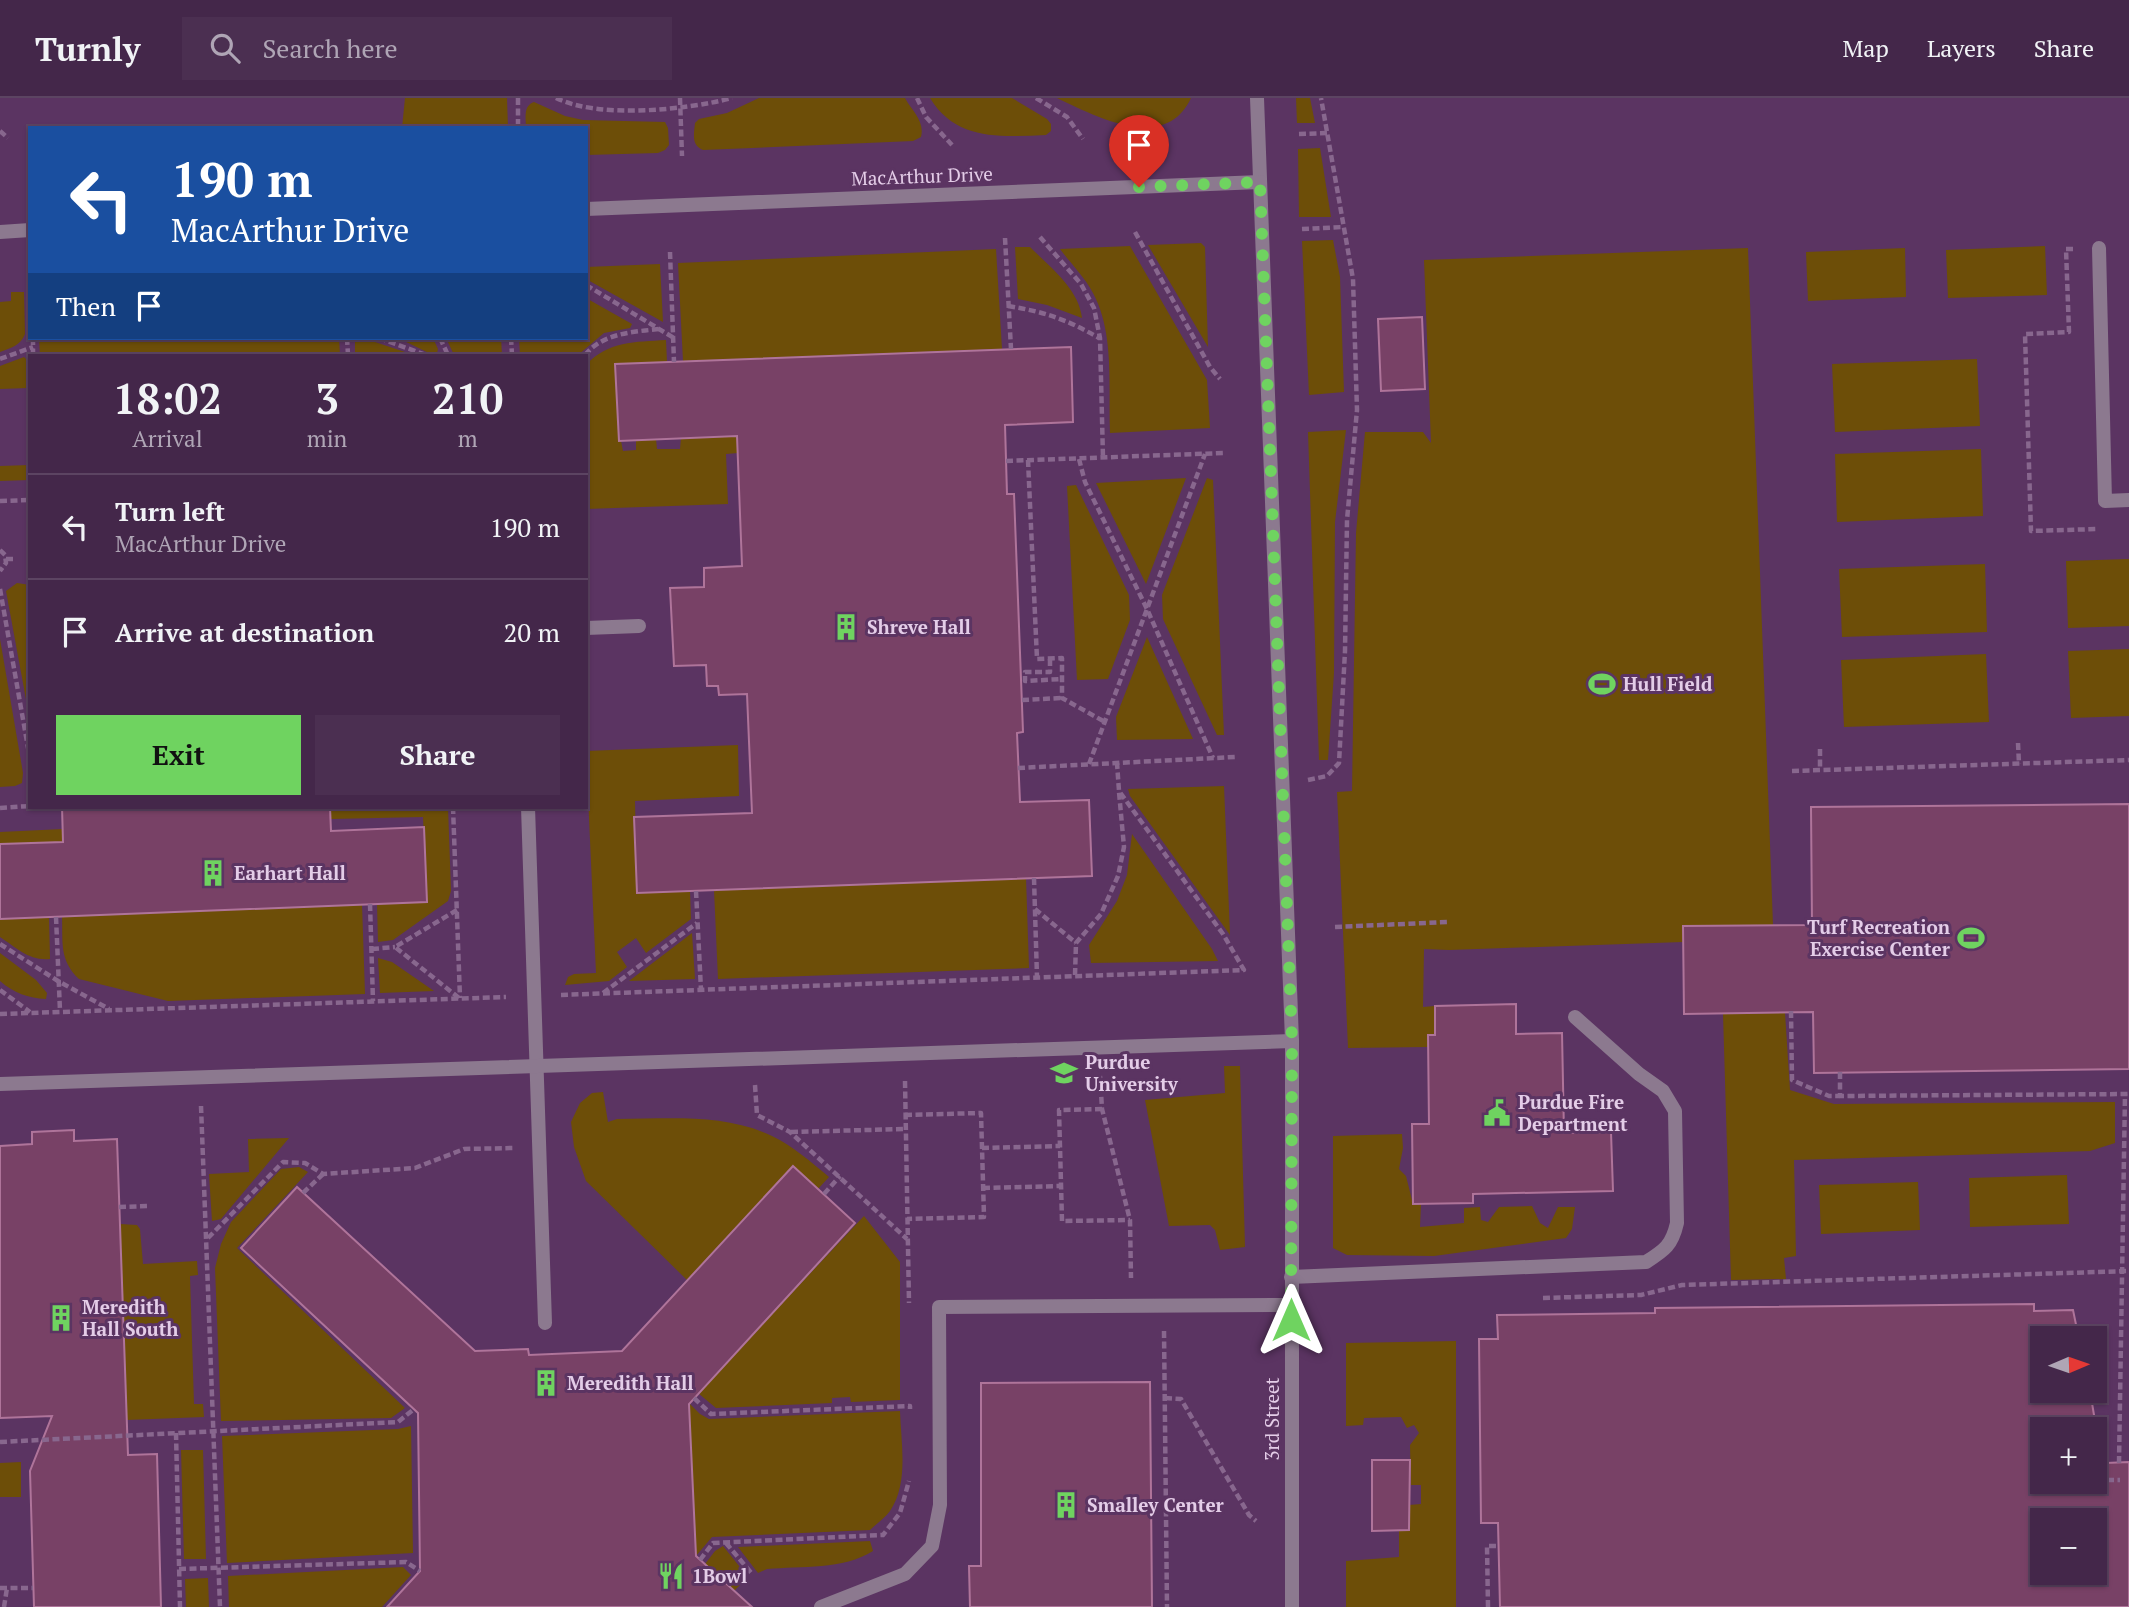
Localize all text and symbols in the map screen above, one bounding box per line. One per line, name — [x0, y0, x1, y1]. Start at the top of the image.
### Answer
search box — [182, 17, 672, 80]
text: Turnly — [35, 27, 140, 70]
icon: search — [206, 29, 244, 67]
text: Search here — [262, 31, 398, 65]
text: Map — [1842, 32, 1889, 64]
text: Layers — [1927, 32, 1996, 64]
text: Share — [2034, 32, 2094, 64]
pin — [1109, 115, 1169, 187]
icon: arrive — [1120, 126, 1158, 164]
text: 190 m — [171, 146, 313, 211]
icon: left — [56, 154, 147, 245]
street label: MacArthur Drive — [851, 161, 993, 190]
text: MacArthur Drive — [171, 209, 409, 251]
icon: arrive — [130, 287, 168, 325]
text: Then — [56, 289, 116, 323]
text: 18:02 — [113, 370, 222, 426]
text: 3 — [315, 370, 339, 426]
text: 210 — [432, 370, 503, 426]
text: Arrival — [132, 423, 203, 454]
text: min — [307, 423, 347, 454]
text: m — [458, 423, 478, 454]
text: Turn left — [115, 494, 225, 528]
icon: left — [56, 508, 94, 546]
text: 190 m — [490, 510, 560, 544]
text: MacArthur Drive — [115, 528, 286, 559]
building icon: Shreve Hall — [831, 612, 861, 642]
icon: arrive — [56, 613, 94, 651]
place label: Shreve Hall — [867, 614, 971, 639]
text: Arrive at destination — [115, 615, 374, 649]
text: 20 m — [504, 615, 560, 649]
sports icon: Hull Field — [1587, 669, 1617, 699]
place label: Hull Field — [1623, 671, 1713, 696]
button: Exit — [56, 715, 301, 795]
button: Share — [315, 715, 560, 795]
building icon: Earhart Hall — [198, 858, 228, 888]
place label: Earhart Hall — [234, 860, 346, 885]
place label: Turf Recreation Exercise Center — [1807, 914, 1951, 961]
sports icon: Turf Recreation Exercise Center — [1956, 923, 1986, 953]
place label: Purdue University — [1085, 1049, 1179, 1096]
school or university icon: Purdue University — [1049, 1058, 1079, 1088]
place label: Purdue Fire Department — [1518, 1089, 1628, 1136]
public building icon: Purdue Fire Department — [1482, 1098, 1512, 1128]
position arrow — [1254, 1283, 1328, 1357]
place label: Meredith Hall South — [82, 1294, 178, 1341]
building icon: Meredith Hall South — [46, 1303, 76, 1333]
north arrow — [2030, 1326, 2107, 1404]
map controls — [2030, 1326, 2107, 1585]
building icon: Meredith Hall — [531, 1368, 561, 1398]
place label: Meredith Hall — [567, 1370, 694, 1395]
street label: 3rd Street — [1259, 1377, 1284, 1461]
button: + — [2030, 1417, 2107, 1494]
building icon: Smalley Center — [1051, 1490, 1081, 1520]
place label: Smalley Center — [1087, 1492, 1225, 1517]
button: − — [2030, 1508, 2107, 1585]
restaurant icon: 1Bowl — [656, 1561, 686, 1591]
place label: 1Bowl — [692, 1563, 747, 1588]

